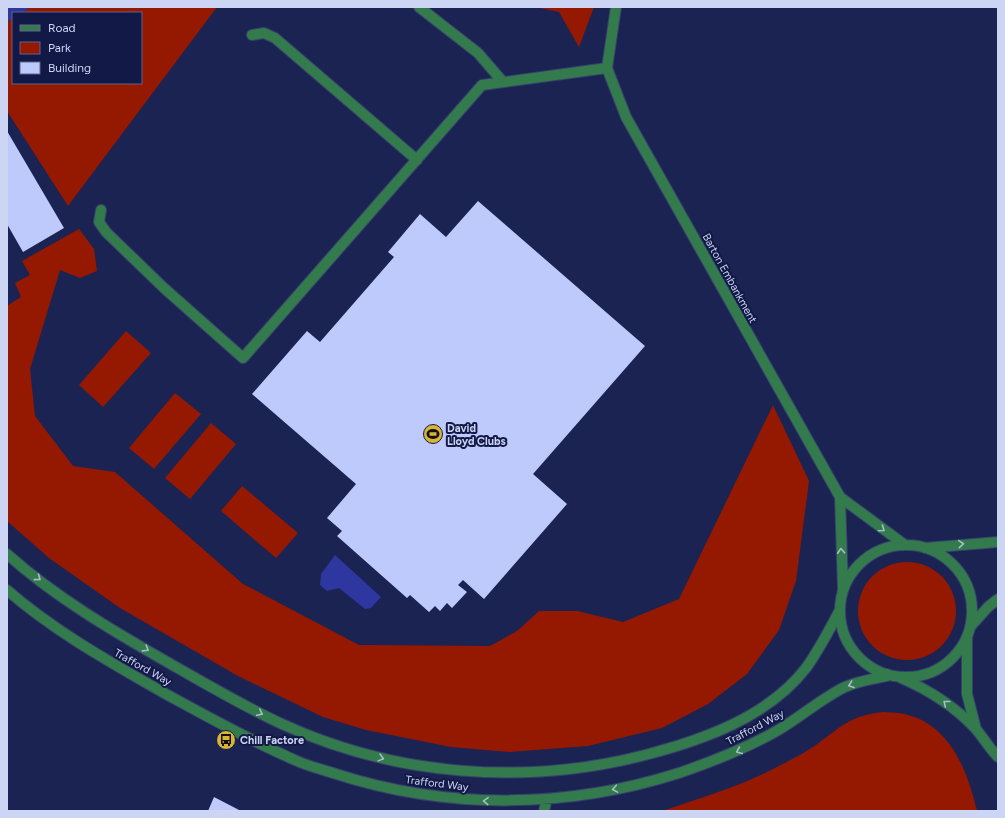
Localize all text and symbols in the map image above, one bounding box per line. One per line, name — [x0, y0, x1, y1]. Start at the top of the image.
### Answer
legend — [12, 12, 142, 84]
text: Road — [48, 21, 76, 35]
text: Park — [48, 41, 71, 55]
text: Building — [48, 61, 91, 75]
street label: Barton Embankment — [700, 231, 760, 325]
place label: David Lloyd Clubs — [447, 422, 506, 448]
sports icon: David Lloyd Clubs — [422, 423, 444, 445]
one-way arrow — [878, 524, 885, 532]
one-way arrow — [958, 540, 964, 549]
one-way arrow — [837, 548, 846, 554]
one-way arrow — [33, 573, 40, 580]
one-way arrow — [142, 645, 149, 652]
street label: Trafford Way — [112, 646, 174, 689]
one-way arrow — [847, 681, 854, 689]
one-way arrow — [944, 701, 951, 708]
street label: Trafford Way — [724, 707, 787, 748]
one-way arrow — [255, 708, 263, 716]
bus stop icon: Chill Factore — [215, 729, 237, 751]
place label: Chill Factore — [240, 734, 304, 747]
one-way arrow — [735, 746, 742, 754]
one-way arrow — [377, 753, 384, 762]
street label: Trafford Way — [405, 773, 470, 794]
one-way arrow — [612, 784, 618, 793]
one-way arrow — [483, 796, 489, 805]

